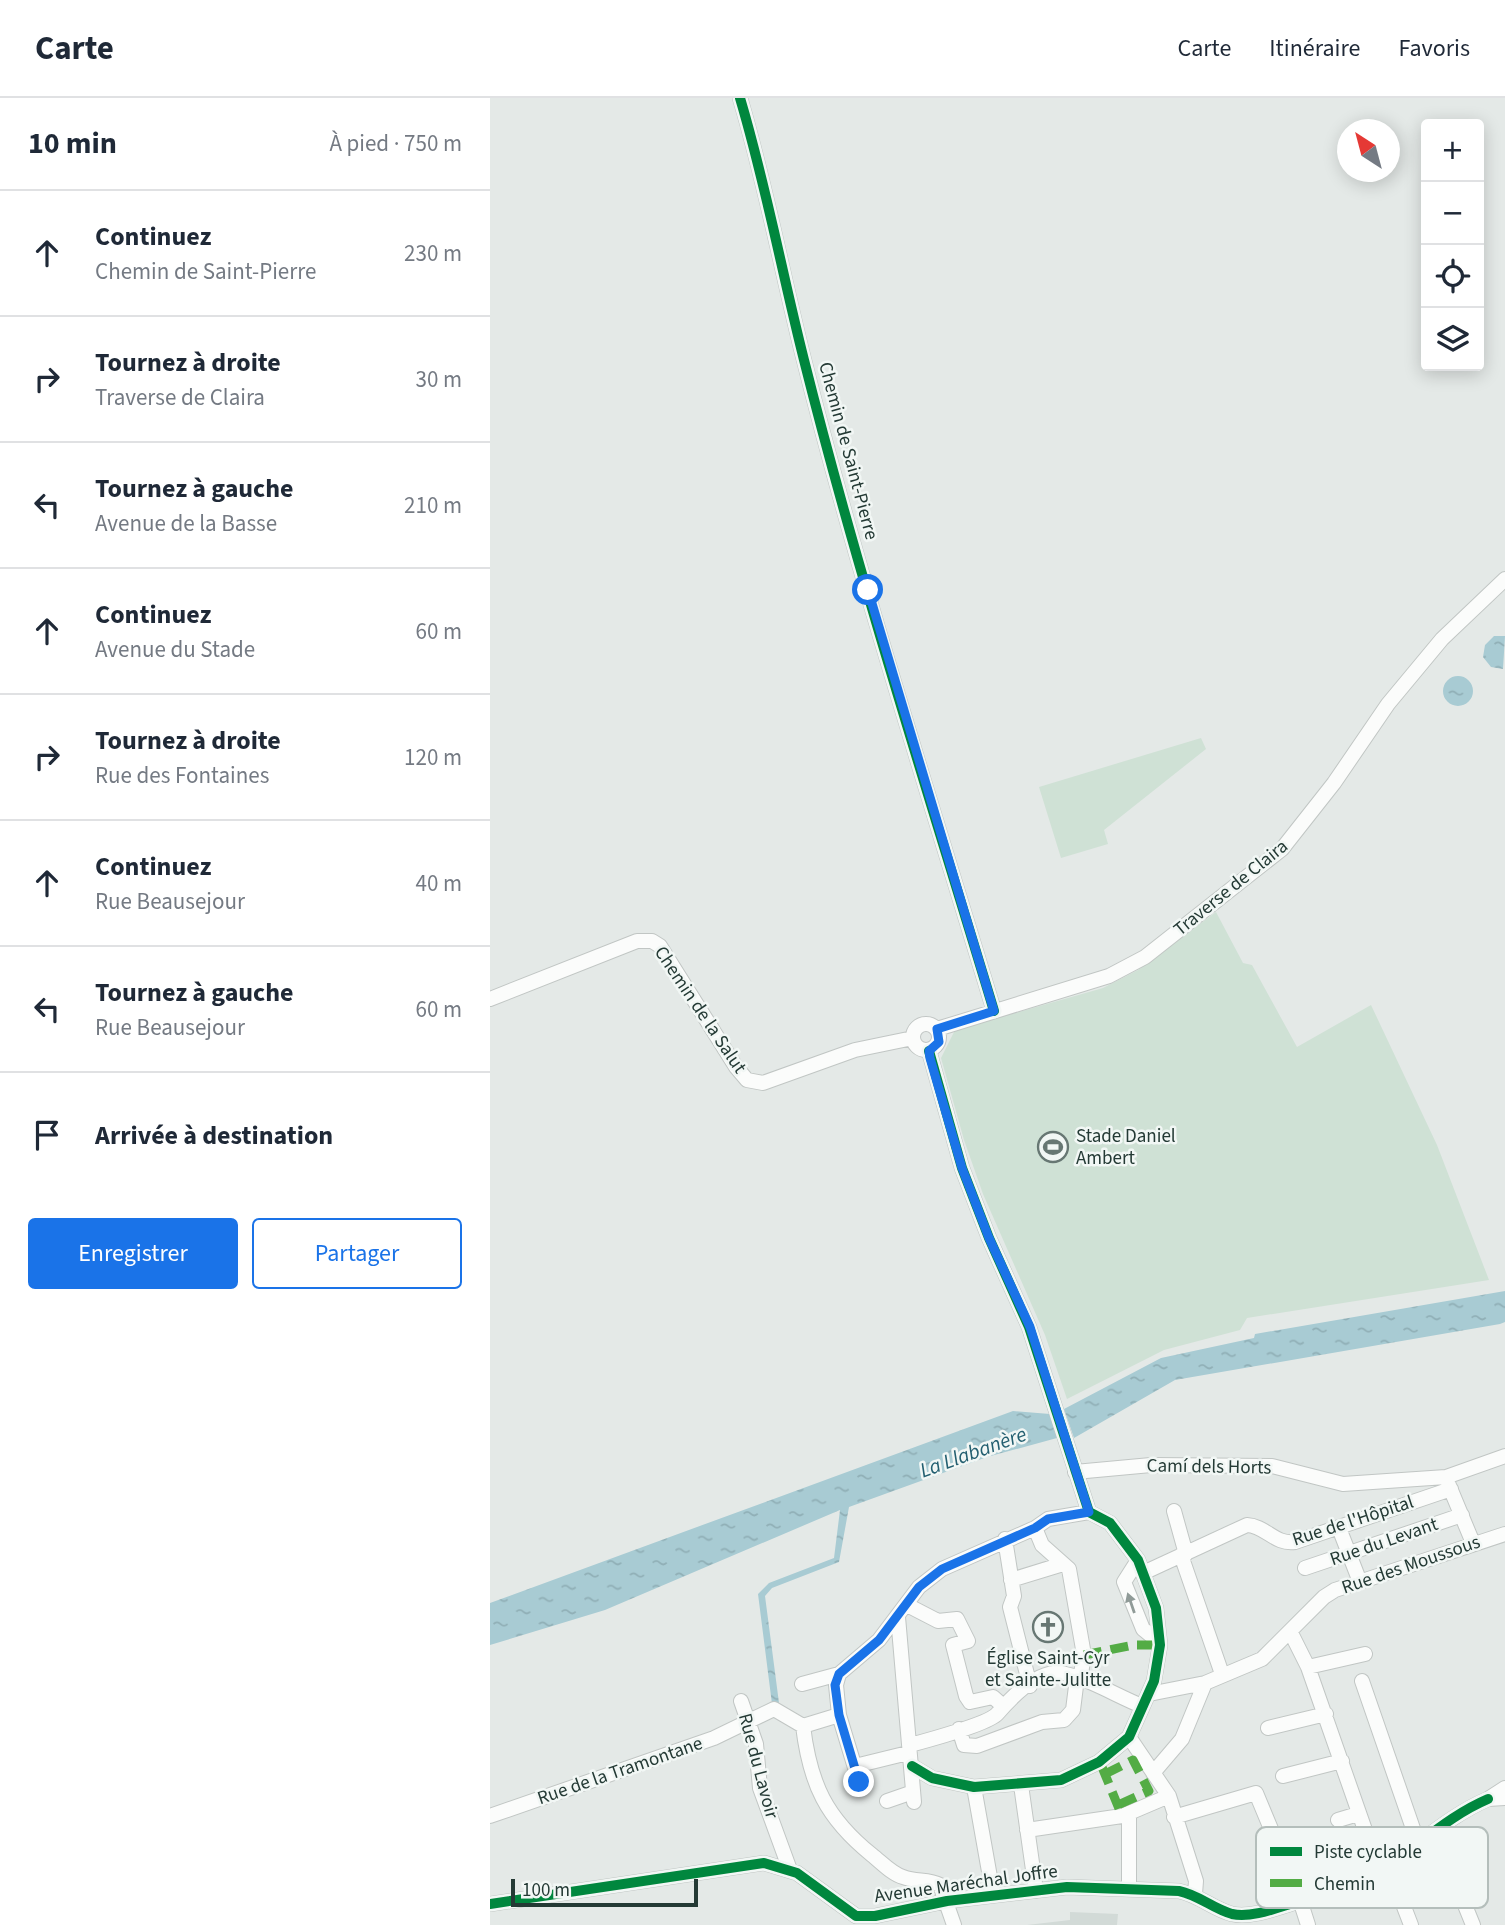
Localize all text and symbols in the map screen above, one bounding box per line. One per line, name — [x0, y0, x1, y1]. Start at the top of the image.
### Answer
text: Carte — [35, 25, 114, 72]
text: Carte — [1177, 31, 1231, 66]
text: Itinéraire — [1269, 31, 1360, 66]
text: Favoris — [1398, 31, 1470, 66]
north arrow — [1337, 119, 1400, 182]
map controls — [1421, 119, 1484, 371]
button: + — [1421, 119, 1484, 182]
text: 10 min — [28, 122, 117, 165]
text: À pied · 750 m — [329, 127, 462, 160]
button: − — [1421, 182, 1484, 245]
text: Continuez — [95, 218, 211, 255]
icon: ahead — [28, 234, 66, 272]
text: 230 m — [404, 237, 462, 270]
button: locate — [1421, 245, 1484, 308]
text: Chemin de Saint-Pierre — [95, 255, 316, 288]
button: layers — [1421, 308, 1484, 371]
text: Tournez à droite — [95, 344, 281, 381]
street label: Chemin de Saint-Pierre — [811, 359, 885, 543]
icon: right — [28, 360, 66, 398]
text: 30 m — [415, 363, 462, 396]
text: Traverse de Claira — [95, 381, 265, 414]
text: Tournez à gauche — [95, 470, 294, 507]
icon: left — [28, 486, 66, 524]
text: 210 m — [404, 489, 462, 522]
text: Avenue de la Basse — [95, 507, 277, 540]
route start — [852, 574, 883, 605]
text: Continuez — [95, 596, 211, 633]
icon: ahead — [28, 612, 66, 650]
text: 60 m — [415, 615, 462, 648]
text: Avenue du Stade — [95, 633, 255, 666]
text: Tournez à droite — [95, 722, 281, 759]
icon: right — [28, 738, 66, 776]
text: 120 m — [404, 741, 462, 774]
text: Rue des Fontaines — [95, 759, 269, 792]
street label: Traverse de Claira — [1168, 833, 1294, 943]
text: Continuez — [95, 848, 211, 885]
icon: ahead — [28, 864, 66, 902]
text: 40 m — [415, 867, 462, 900]
text: Rue Beausejour — [95, 885, 245, 918]
street label: Chemin de la Salut — [647, 941, 753, 1080]
text: Tournez à gauche — [95, 974, 294, 1011]
icon: left — [28, 990, 66, 1028]
text: 60 m — [415, 993, 462, 1026]
text: Rue Beausejour — [95, 1011, 245, 1044]
icon: arrive — [28, 1116, 66, 1154]
text: Arrivée à destination — [95, 1117, 333, 1154]
place label: Stade Daniel Ambert — [1076, 1123, 1176, 1172]
sports icon: Stade Daniel Ambert — [1036, 1130, 1070, 1164]
button: Enregistrer — [28, 1218, 238, 1289]
button: Partager — [252, 1218, 462, 1289]
water label: La Llabanère — [915, 1419, 1031, 1485]
street label: Camí dels Horts — [1146, 1452, 1272, 1482]
street label: Rue de l'Hôpital — [1289, 1489, 1417, 1553]
street label: Rue du Levant — [1326, 1511, 1442, 1573]
street label: Rue des Moussous — [1338, 1529, 1484, 1601]
one-way arrow — [1125, 1593, 1136, 1614]
church icon: Église Saint-Cyr et Sainte-Julitte — [1031, 1610, 1065, 1644]
place label: Église Saint-Cyr et Sainte-Julitte — [985, 1645, 1111, 1694]
street label: Rue du Lavoir — [731, 1710, 785, 1822]
street label: Rue de la Tramontane — [534, 1730, 706, 1812]
route end — [843, 1766, 874, 1797]
legend — [1256, 1827, 1488, 1908]
text: Piste cyclable — [1314, 1839, 1422, 1866]
street label: Avenue Maréchal Joffre — [873, 1858, 1059, 1910]
text: Chemin — [1314, 1871, 1375, 1898]
scale bar — [511, 1876, 698, 1908]
text: 100 m — [522, 1877, 570, 1904]

